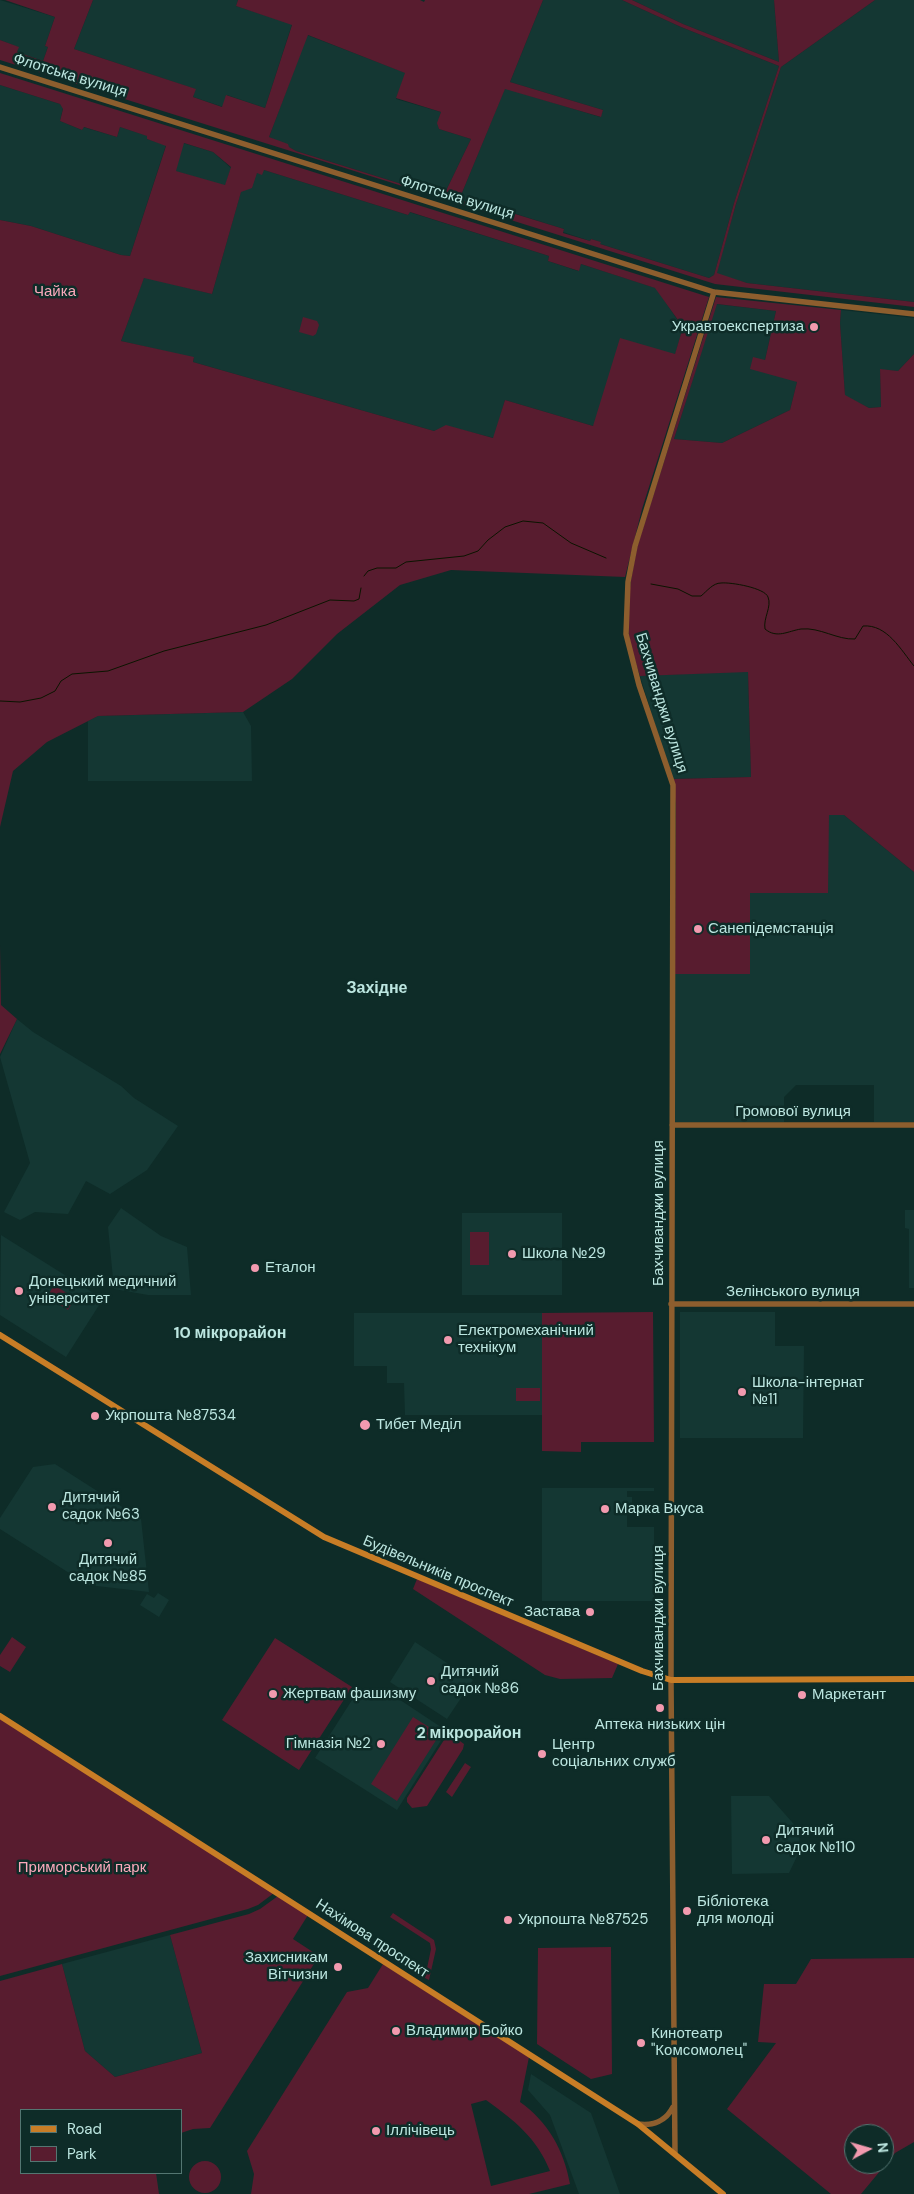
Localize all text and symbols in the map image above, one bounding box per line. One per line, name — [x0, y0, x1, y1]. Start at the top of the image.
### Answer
street label: Флотська вулиця — [11, 50, 129, 102]
street label: Флотська вулиця — [398, 172, 516, 224]
park label: Чайка — [34, 283, 76, 301]
place label: Укравтоекспертиза — [672, 318, 804, 336]
marker: Укравтоекспертиза — [808, 321, 820, 333]
street label: Бахчиванджи вулиця — [631, 631, 691, 775]
place label: Санепідемстанція — [708, 920, 834, 938]
marker: Санепідемстанція — [692, 923, 704, 935]
district label: Західне — [347, 979, 407, 999]
street label: Громової вулиця — [735, 1103, 851, 1121]
street label: Бахчиванджи вулиця — [650, 1140, 668, 1286]
place label: Школа №29 — [522, 1245, 606, 1263]
marker: Школа №29 — [506, 1248, 518, 1260]
place label: Еталон — [265, 1259, 316, 1277]
marker: Еталон — [249, 1262, 261, 1274]
place label: Донецький медичний університет — [29, 1273, 176, 1308]
street label: Зелінського вулиця — [726, 1283, 860, 1301]
marker: Донецький медичний університет — [13, 1285, 25, 1297]
place label: Електромеханічний технікум — [458, 1322, 594, 1357]
district label: 10 мікрорайон — [174, 1324, 286, 1344]
marker: Електромеханічний технікум — [442, 1334, 454, 1346]
place label: Школа-інтернат №11 — [752, 1374, 864, 1409]
marker: Школа-інтернат №11 — [736, 1386, 748, 1398]
place label: Укрпошта №87534 — [105, 1407, 236, 1425]
marker: Укрпошта №87534 — [89, 1410, 101, 1422]
place label: Тибет Меділ — [376, 1416, 462, 1434]
marker: Тибет Меділ — [358, 1418, 372, 1432]
place label: Дитячий садок №63 — [62, 1489, 140, 1524]
place label: Марка Вкуса — [615, 1500, 703, 1518]
marker: Дитячий садок №63 — [46, 1501, 58, 1513]
marker: Марка Вкуса — [599, 1503, 611, 1515]
street label: Будівельників проспект — [360, 1532, 516, 1612]
marker: Дитячий садок №85 — [102, 1537, 114, 1549]
street label: Бахчиванджи вулиця — [650, 1545, 668, 1691]
place label: Дитячий садок №85 — [69, 1551, 147, 1586]
place label: Застава — [524, 1603, 580, 1621]
marker: Застава — [584, 1606, 596, 1618]
place label: Дитячий садок №86 — [441, 1663, 519, 1698]
marker: Дитячий садок №86 — [425, 1675, 437, 1687]
place label: Жертвам фашизму — [283, 1685, 416, 1703]
place label: Маркетант — [812, 1686, 886, 1704]
marker: Жертвам фашизму — [267, 1688, 279, 1700]
marker: Маркетант — [796, 1689, 808, 1701]
marker: Аптека низьких цін — [654, 1702, 666, 1714]
place label: Аптека низьких цін — [595, 1716, 725, 1734]
district label: 2 мікрорайон — [417, 1724, 521, 1744]
place label: Гімназія №2 — [286, 1735, 371, 1753]
place label: Центр соціальних служб — [552, 1736, 676, 1771]
marker: Гімназія №2 — [375, 1738, 387, 1750]
marker: Центр соціальних служб — [536, 1748, 548, 1760]
place label: Дитячий садок №110 — [776, 1822, 855, 1857]
marker: Дитячий садок №110 — [760, 1834, 772, 1846]
park label: Приморський парк — [18, 1859, 146, 1877]
place label: Бібліотека для молоді — [697, 1893, 774, 1928]
street label: Нахімова проспект — [312, 1896, 432, 1982]
marker: Бібліотека для молоді — [681, 1905, 693, 1917]
place label: Укрпошта №87525 — [518, 1911, 648, 1929]
marker: Укрпошта №87525 — [502, 1914, 514, 1926]
place label: Захисникам Вітчизни — [245, 1949, 328, 1984]
marker: Захисникам Вітчизни — [332, 1961, 344, 1973]
place label: Владимир Бойко — [406, 2022, 523, 2040]
marker: Владимир Бойко — [390, 2025, 402, 2037]
place label: Кинотеатр "Комсомолец" — [651, 2025, 747, 2060]
marker: Кинотеатр "Комсомолец" — [635, 2037, 647, 2049]
legend — [20, 2109, 182, 2174]
text: Road — [67, 2119, 102, 2139]
place label: Іллічівець — [386, 2122, 455, 2140]
north arrow — [844, 2124, 894, 2174]
marker: Іллічівець — [370, 2125, 382, 2137]
text: N — [873, 2142, 892, 2154]
text: Park — [67, 2144, 97, 2164]

